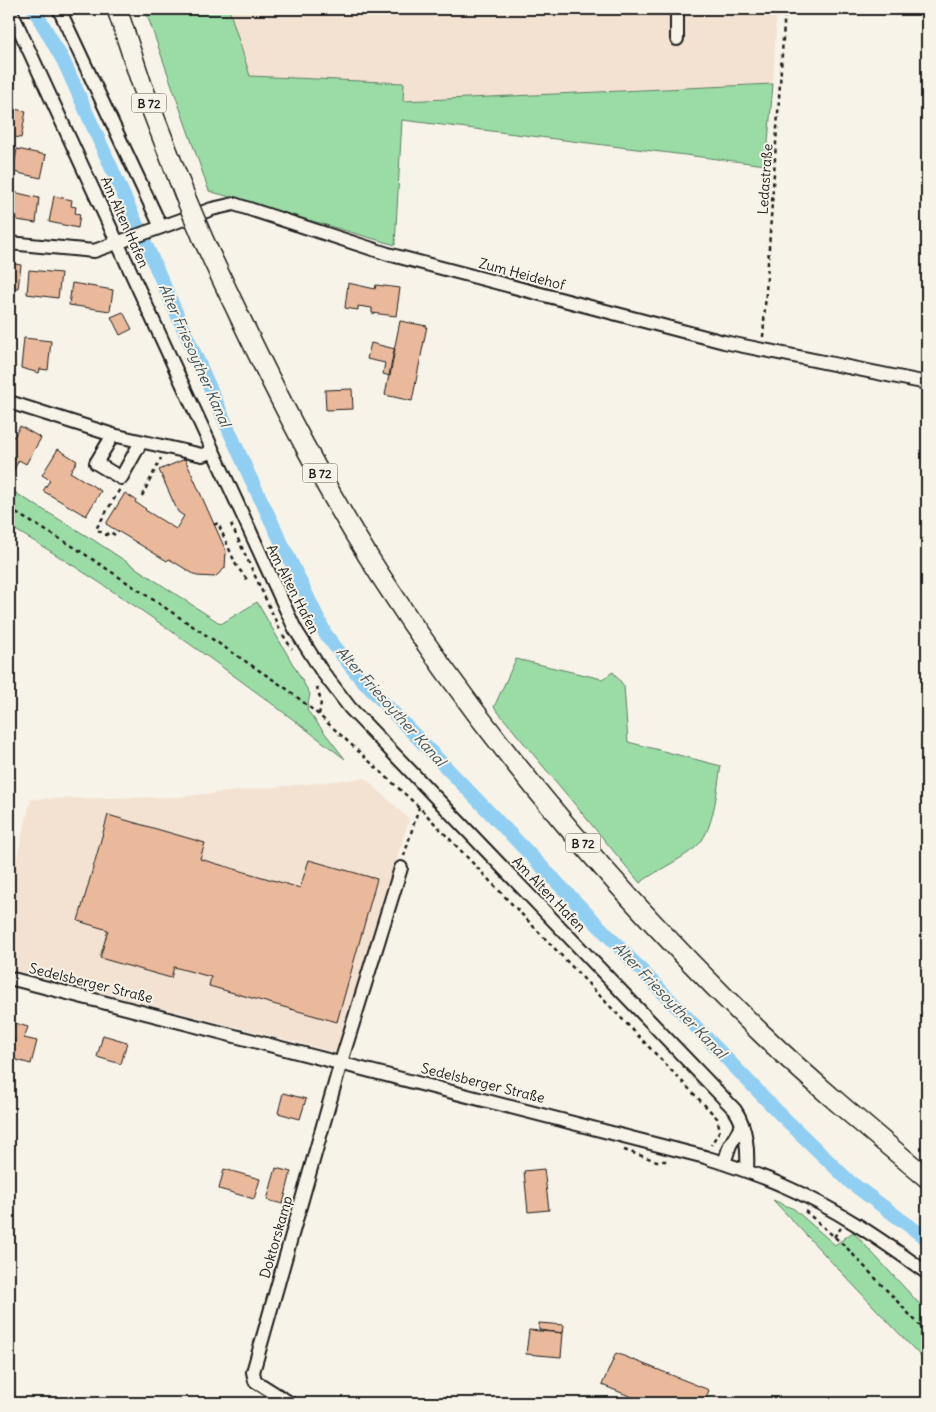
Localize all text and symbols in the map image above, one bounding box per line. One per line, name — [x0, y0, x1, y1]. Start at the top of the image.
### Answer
road number: B 72 — [132, 94, 166, 112]
street label: Ledastraße — [754, 143, 776, 215]
street label: Am Alten Hafen — [97, 173, 153, 271]
street label: Zum Heidehof — [477, 254, 567, 294]
water label: Alter Friesoyther Kanal — [155, 280, 236, 432]
road number: B 72 — [302, 463, 338, 482]
street label: Am Alten Hafen — [263, 541, 323, 637]
water label: Alter Friesoyther Kanal — [332, 642, 452, 772]
road number: B 72 — [566, 834, 600, 852]
street label: Am Alten Hafen — [508, 852, 590, 936]
water label: Alter Friesoyther Kanal — [609, 938, 732, 1064]
street label: Sedelsberger Straße — [27, 959, 155, 1007]
street label: Sedelsberger Straße — [419, 1059, 547, 1107]
street label: Doktorskamp — [256, 1194, 296, 1280]

